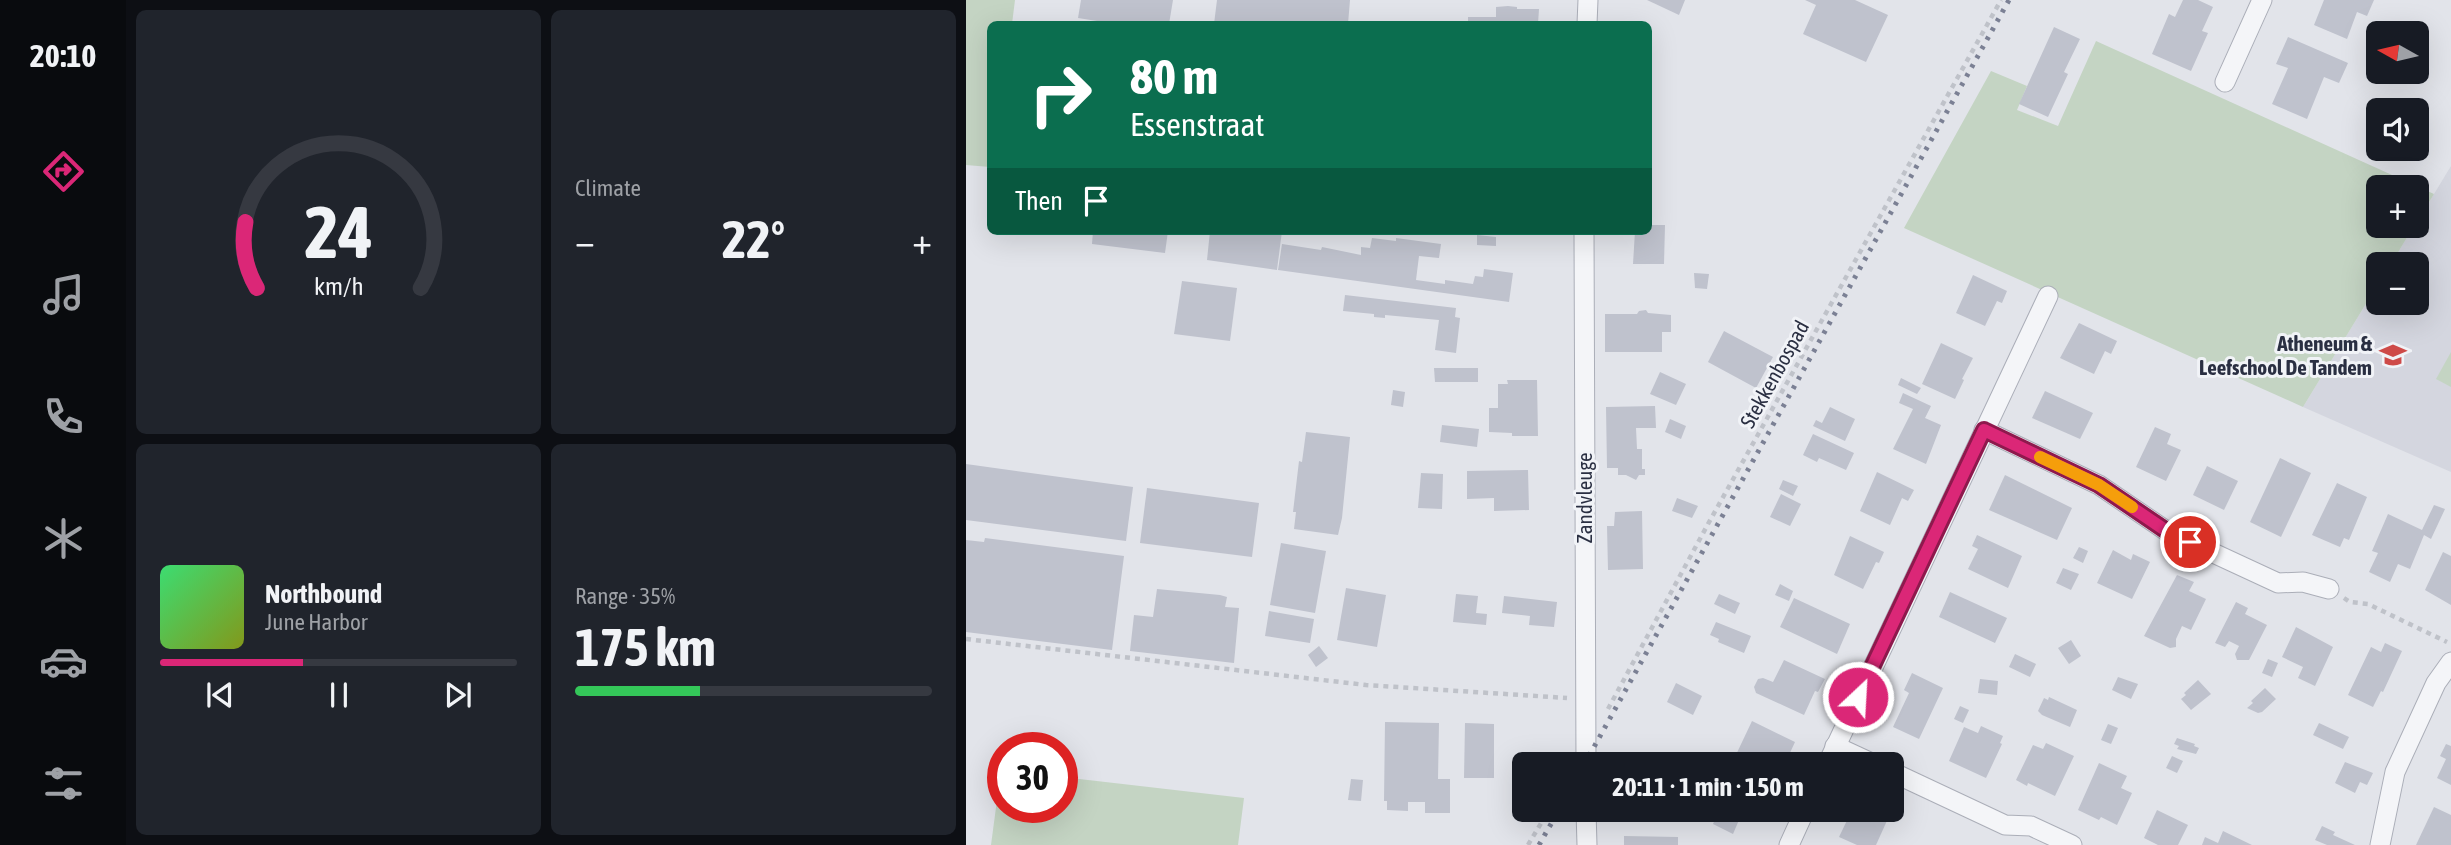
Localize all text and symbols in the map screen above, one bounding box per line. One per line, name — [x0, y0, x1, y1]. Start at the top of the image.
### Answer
north arrow — [2366, 21, 2429, 84]
map controls — [2366, 21, 2429, 315]
text: 20:10 — [30, 37, 96, 74]
text: 80 m — [1130, 48, 1218, 104]
icon: right — [1015, 49, 1106, 140]
button: sound — [2366, 98, 2429, 161]
text: Essenstraat — [1130, 106, 1265, 143]
icon: directions — [39, 147, 88, 196]
text: Climate — [575, 175, 641, 201]
button: + — [2366, 175, 2429, 238]
icon: arrive — [1077, 182, 1115, 220]
text: Then — [1015, 186, 1063, 216]
text: 24 — [304, 190, 373, 273]
text: 22° — [722, 209, 785, 269]
text: − — [575, 219, 595, 262]
text: + — [912, 219, 932, 262]
button: − — [2366, 252, 2429, 315]
icon: music — [39, 270, 88, 319]
text: km/h — [314, 272, 363, 300]
street label: Stekkenbospad — [1735, 316, 1813, 432]
place label: Atheneum & Leefschool De Tandem — [2199, 331, 2373, 379]
school or university icon: Atheneum & Leefschool De Tandem — [2378, 340, 2408, 370]
icon: phone — [39, 392, 88, 441]
street label: Zandvleuge — [1572, 452, 1596, 544]
pin — [2160, 512, 2220, 572]
icon: climate — [39, 514, 88, 563]
icon: arrive — [2171, 523, 2209, 561]
text: Northbound — [265, 579, 382, 609]
text: Range · 35% — [575, 583, 675, 609]
text: June Harbor — [265, 609, 368, 635]
text: 175 km — [575, 617, 716, 677]
icon: car — [39, 637, 88, 686]
position arrow — [1821, 660, 1895, 734]
icon: previous — [201, 676, 239, 714]
icon: pause — [320, 676, 358, 714]
icon: next — [439, 676, 477, 714]
speed limit sign: 30 — [987, 732, 1078, 823]
icon: filters — [39, 759, 88, 808]
text: 20:11 · 1 min · 150 m — [1612, 772, 1804, 802]

